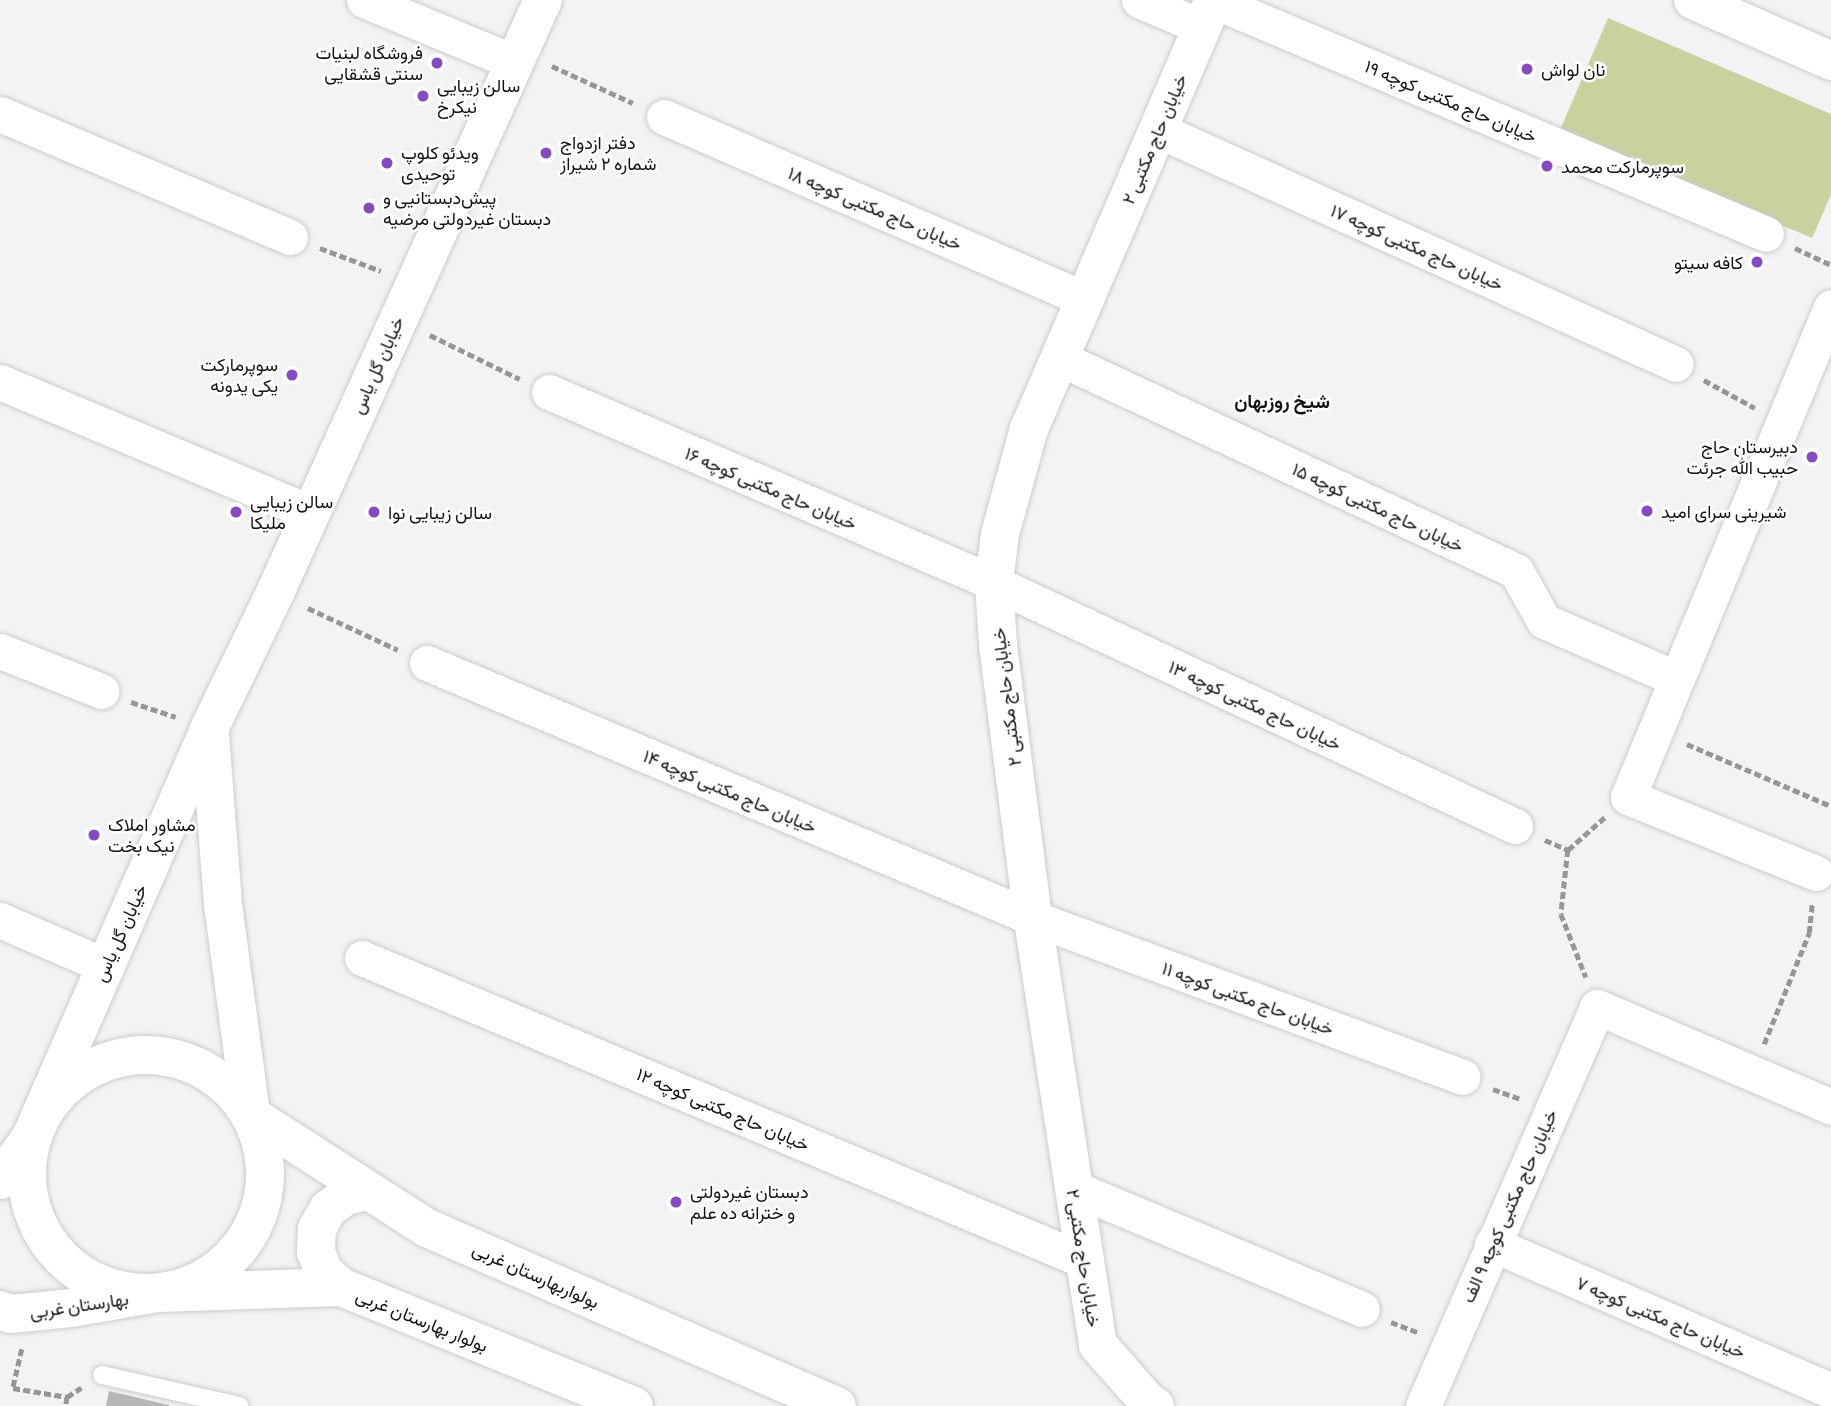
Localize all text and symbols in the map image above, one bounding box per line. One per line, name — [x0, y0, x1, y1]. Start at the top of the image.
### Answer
place label: فروشگاه لبنیات سنتی قشقایی — [316, 42, 423, 84]
marker: فروشگاه لبنیات سنتی قشقایی — [429, 55, 445, 71]
street label: خیابان حاج مکتبی کوچه ۱۹ — [1362, 55, 1540, 147]
place label: نان لواش — [1541, 58, 1605, 80]
marker: نان لواش — [1519, 61, 1535, 77]
street label: خیابان حاج مکتبی ۲ — [1117, 71, 1191, 207]
place label: سالن زیبایی نیکرخ — [437, 75, 520, 118]
marker: سالن زیبایی نیکرخ — [415, 88, 431, 104]
place label: دفتر ازدواج شماره ۲ شیراز — [560, 132, 656, 174]
place label: ویدئو کلوپ توحیدی — [401, 142, 479, 184]
marker: دفتر ازدواج شماره ۲ شیراز — [538, 145, 554, 161]
marker: ویدئو کلوپ توحیدی — [379, 155, 395, 171]
place label: سوپرمارکت محمد — [1561, 155, 1684, 177]
marker: سوپرمارکت محمد — [1539, 158, 1555, 174]
street label: خیابان حاج مکتبی کوچه ۱۸ — [785, 162, 965, 254]
place label: پیش‌دبستانیی و دبستان غیردولتی مرضیه — [383, 187, 551, 230]
street label: خیابان حاج مکتبی کوچه ۱۷ — [1327, 199, 1507, 295]
marker: پیش‌دبستانیی و دبستان غیردولتی مرضیه — [361, 200, 377, 216]
place label: کافه سیتو — [1674, 251, 1743, 273]
marker: کافه سیتو — [1749, 254, 1765, 270]
street label: خیابان گل یاس — [346, 313, 408, 417]
place label: سوپرمارکت یکی یدونه — [201, 354, 278, 396]
marker: سوپرمارکت یکی یدونه — [284, 367, 300, 383]
district label: شیخ روزبهان — [1234, 391, 1330, 413]
place label: دبیرستان حاج حبیب الله جرئت — [1687, 436, 1798, 478]
street label: خیابان حاج مکتبی کوچه ۱۶ — [682, 442, 860, 534]
marker: دبیرستان حاج حبیب الله جرئت — [1804, 449, 1820, 465]
street label: خیابان حاج مکتبی کوچه ۱۵ — [1289, 458, 1467, 556]
place label: سالن زیبایی ملیکا — [250, 491, 333, 534]
place label: شیرینی سرای امید — [1661, 500, 1787, 522]
place label: سالن زیبایی نوا — [388, 501, 492, 523]
marker: شیرینی سرای امید — [1639, 503, 1655, 519]
marker: سالن زیبایی ملیکا — [228, 504, 244, 520]
marker: سالن زیبایی نوا — [366, 504, 382, 520]
street label: خیابان حاج مکتبی ۲ — [987, 627, 1025, 767]
street label: خیابان حاج مکتبی کوچه ۱۳ — [1165, 655, 1345, 755]
street label: خیابان حاج مکتبی کوچه ۱۴ — [640, 745, 820, 837]
place label: مشاور املاک نیک بخت — [108, 814, 196, 856]
marker: مشاور املاک نیک بخت — [86, 827, 102, 843]
street label: خیابان گل یاس — [89, 881, 151, 985]
street label: خیابان حاج مکتبی کوچه ۱۱ — [1159, 957, 1337, 1039]
street label: خیابان حاج مکتبی کوچه ۱۲ — [633, 1063, 813, 1155]
street label: خیابان حاج مکتبی کوچه ۹ الف — [1457, 1106, 1561, 1306]
place label: دبستان غیردولتی و خترانه ده علم — [690, 1181, 809, 1224]
street label: خیابان حاج مکتبی ۲ — [1062, 1187, 1106, 1329]
marker: دبستان غیردولتی و خترانه ده علم — [668, 1194, 684, 1210]
street label: بولواربهارستان غربی — [469, 1237, 603, 1313]
street label: خیابان حاج مکتبی کوچه ۷ — [1573, 1272, 1749, 1362]
street label: بولوار بهارستان غربی — [353, 1284, 491, 1356]
street label: بهارستان غربی — [28, 1287, 130, 1323]

